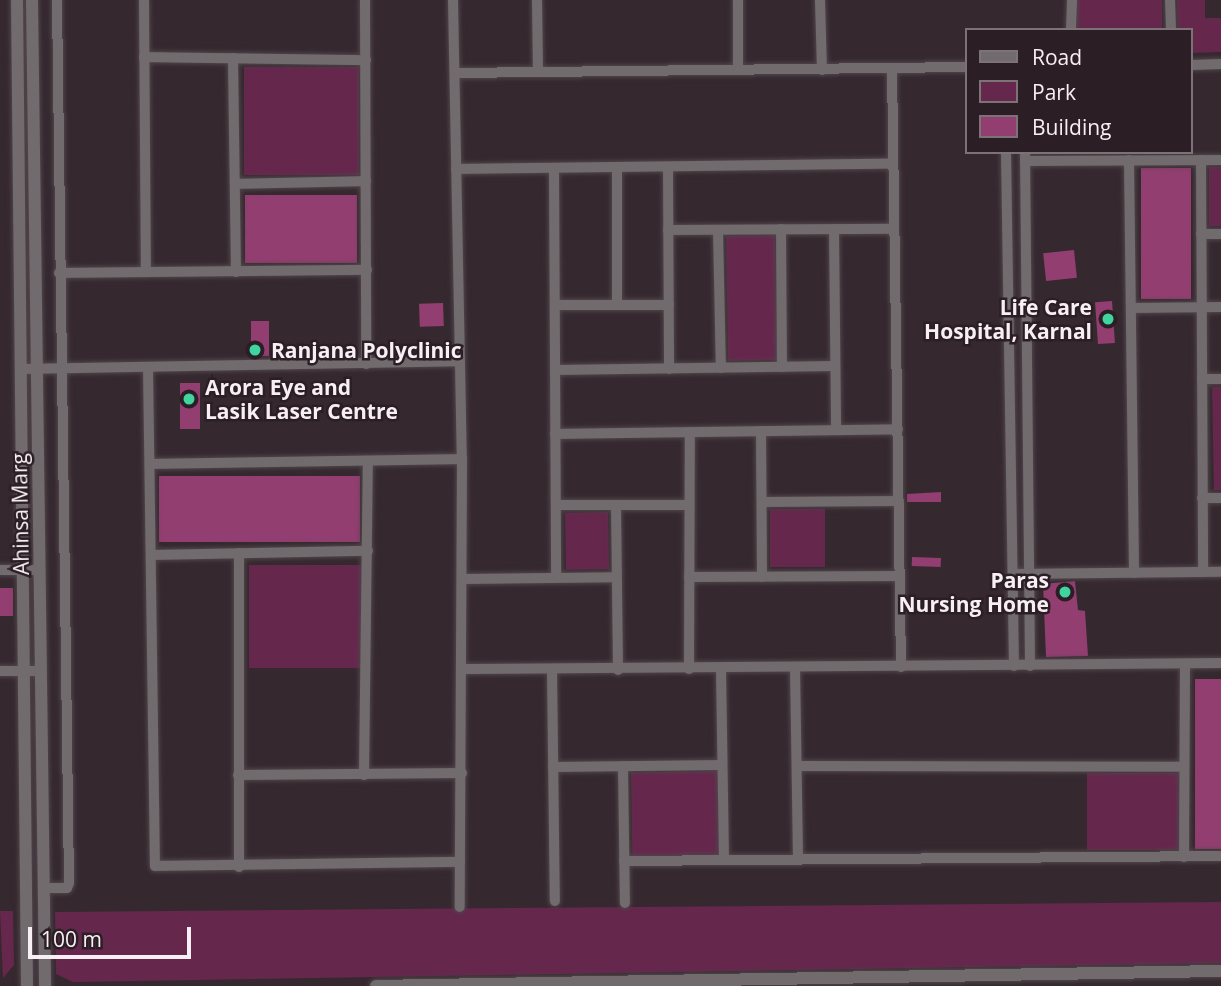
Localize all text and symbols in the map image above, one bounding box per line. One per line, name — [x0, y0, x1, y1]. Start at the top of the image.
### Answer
legend — [965, 28, 1193, 154]
text: Road — [1032, 43, 1082, 71]
text: Park — [1032, 78, 1076, 106]
text: Building — [1032, 113, 1111, 141]
place label: Life Care Hospital, Karnal — [924, 294, 1092, 344]
marker: Life Care Hospital, Karnal — [1098, 309, 1118, 329]
place label: Ranjana Polyclinic — [271, 337, 462, 363]
marker: Ranjana Polyclinic — [245, 340, 265, 360]
place label: Arora Eye and Lasik Laser Centre — [205, 374, 398, 424]
marker: Arora Eye and Lasik Laser Centre — [179, 389, 199, 409]
street label: Ahinsa Marg — [6, 453, 34, 575]
place label: Paras Nursing Home — [899, 567, 1049, 617]
marker: Paras Nursing Home — [1055, 582, 1075, 602]
scale bar — [32, 912, 194, 956]
text: 100 m — [41, 925, 102, 953]

